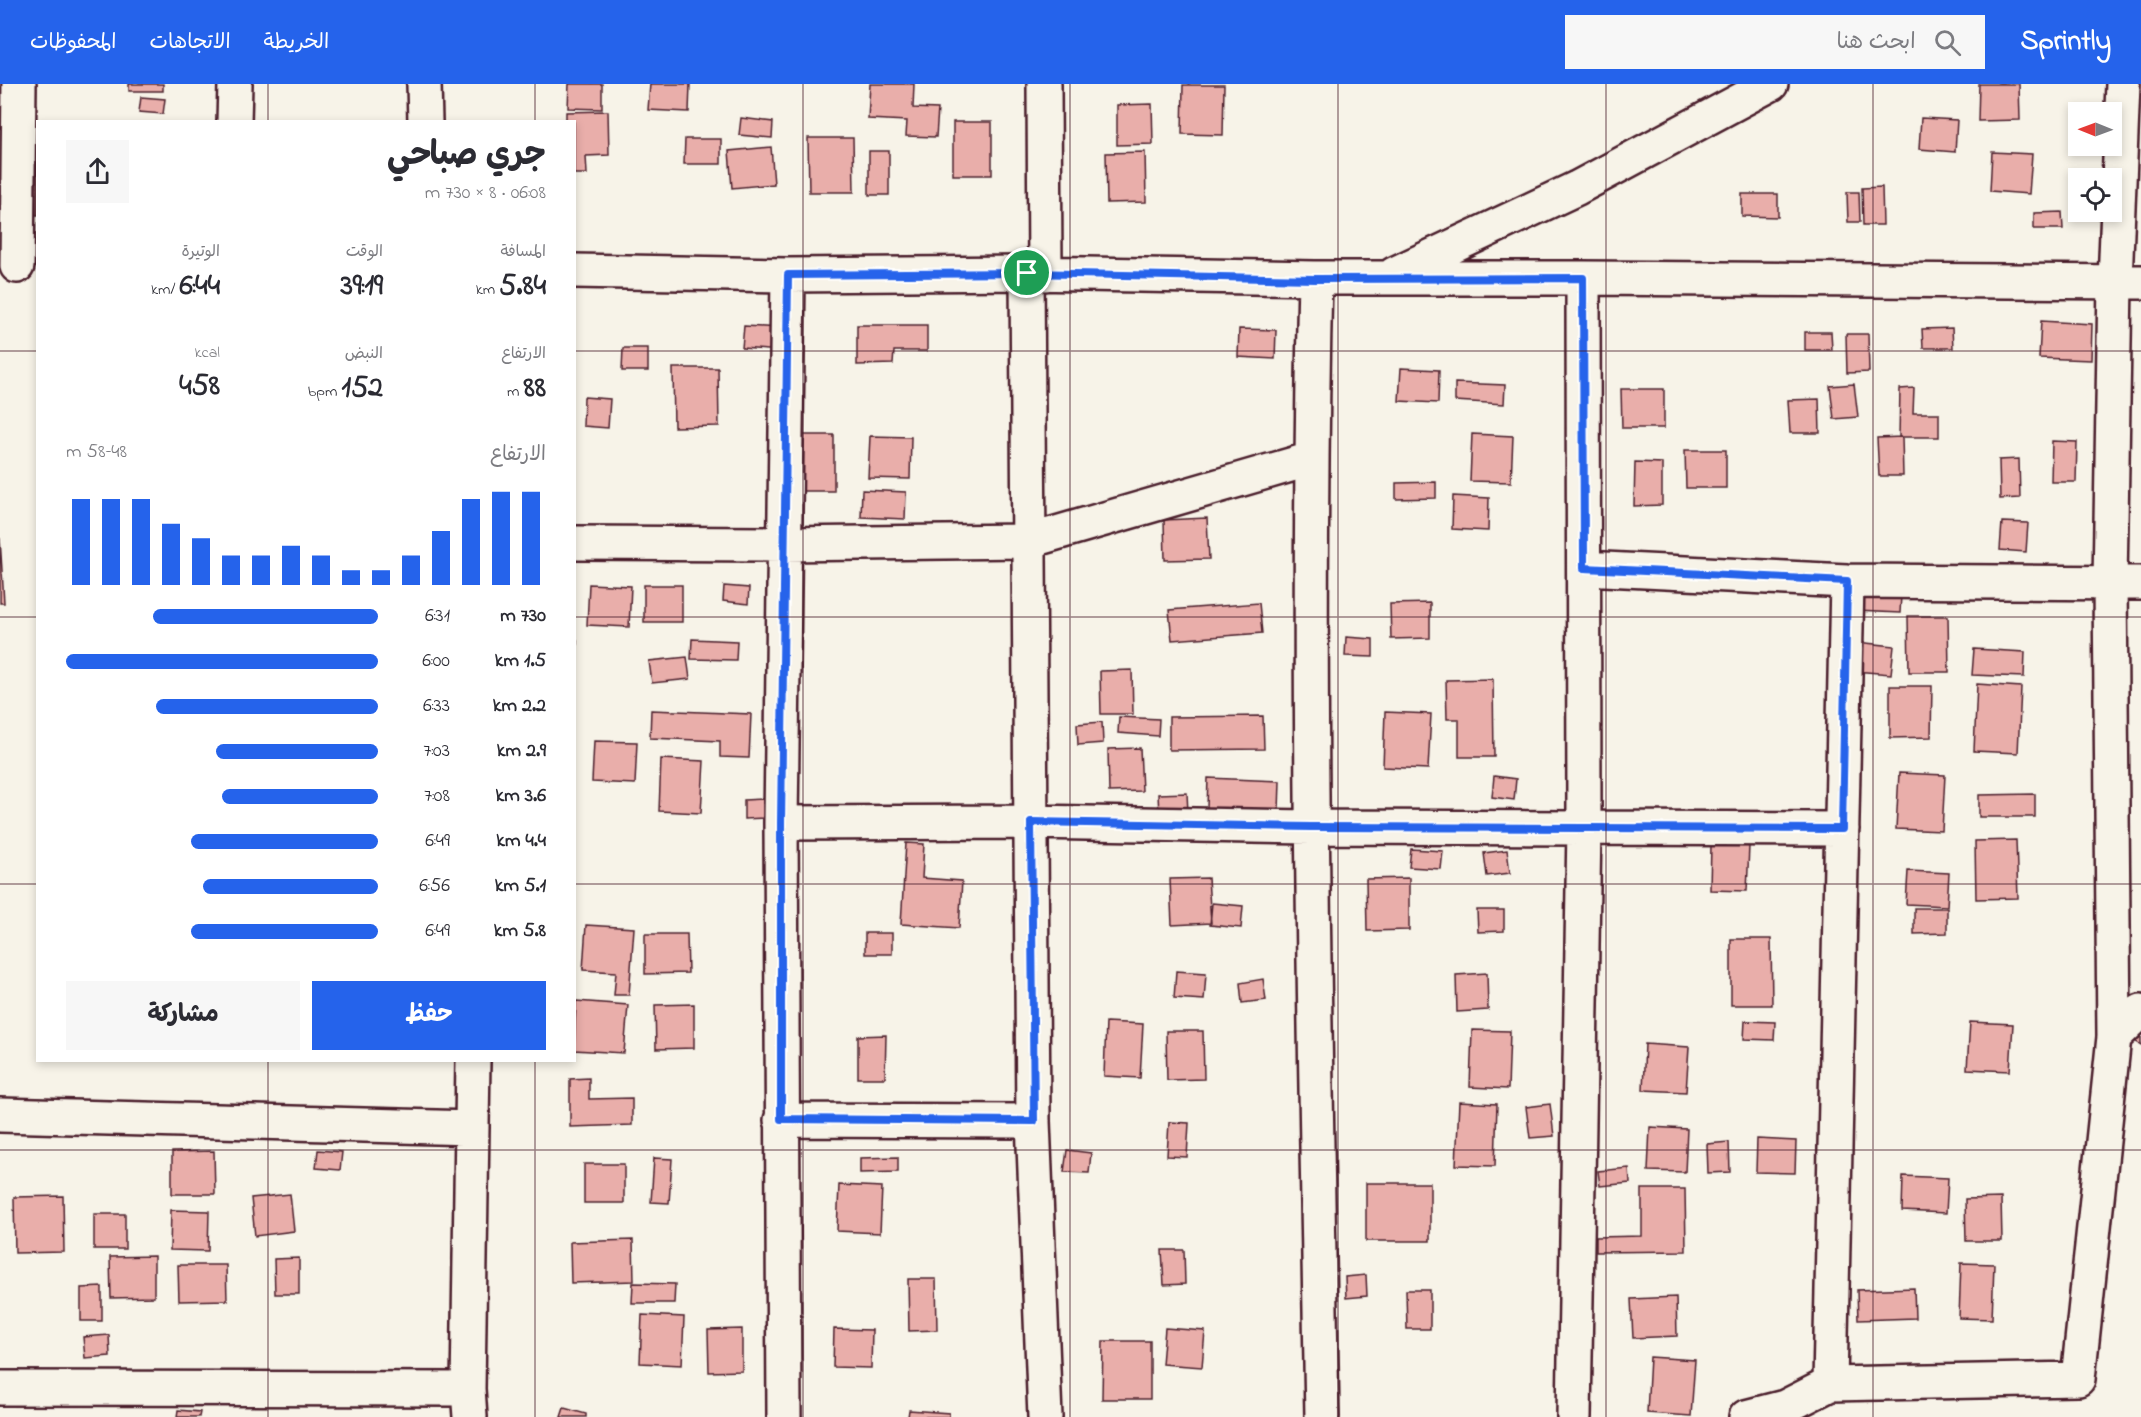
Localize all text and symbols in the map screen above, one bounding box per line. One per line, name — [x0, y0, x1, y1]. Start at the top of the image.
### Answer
search box — [1565, 15, 1985, 69]
text: Sprintly — [2021, 22, 2111, 63]
icon: search — [1931, 26, 1964, 59]
text: ابحث هنا — [1837, 27, 1916, 59]
text: المحفوظات — [30, 28, 116, 58]
text: الاتجاهات — [149, 28, 231, 58]
text: الخريطة — [264, 28, 329, 58]
north arrow — [2068, 102, 2122, 156]
map controls — [2068, 102, 2122, 222]
text: جري صباحي — [387, 132, 546, 180]
button: share — [66, 140, 129, 203]
button: locate — [2068, 168, 2122, 222]
text: 06:08 · 8 × 730 m — [425, 179, 546, 208]
text: الوتيرة — [181, 240, 220, 264]
text: الوقت — [346, 240, 383, 264]
text: المسافة — [500, 240, 546, 264]
pin — [1001, 247, 1052, 298]
icon: arrive — [1010, 256, 1043, 289]
text: 6:44 — [180, 265, 220, 309]
text: 39:19 — [340, 265, 383, 309]
text: 5.84 — [499, 265, 546, 309]
text: /km — [151, 278, 180, 302]
text: km — [476, 278, 499, 302]
text: kcal — [195, 341, 220, 365]
text: النبض — [345, 342, 383, 366]
text: الارتفاع — [501, 342, 546, 366]
text: 458 — [179, 365, 220, 409]
text: 152 — [341, 367, 383, 411]
text: 88 — [524, 367, 546, 411]
text: bpm — [308, 380, 341, 404]
text: m — [507, 380, 524, 404]
text: 48–58 m — [66, 438, 127, 467]
text: الارتفاع — [490, 441, 546, 470]
text: 6:31 — [425, 602, 450, 631]
text: 730 m — [500, 602, 546, 631]
text: 6:00 — [422, 647, 450, 676]
text: 1.5 km — [495, 647, 546, 676]
text: 6:33 — [423, 692, 450, 721]
text: 2.2 km — [493, 692, 546, 721]
text: 7:03 — [423, 737, 450, 766]
text: 2.9 km — [497, 737, 546, 766]
text: 7:08 — [424, 782, 450, 811]
text: 3.6 km — [496, 782, 546, 811]
text: 6:49 — [425, 827, 450, 856]
text: 4.4 km — [496, 827, 546, 856]
text: 6:56 — [419, 872, 450, 901]
text: 5.1 km — [495, 872, 546, 901]
text: 6:49 — [425, 917, 450, 946]
text: 5.8 km — [494, 917, 546, 946]
button: مشاركة — [66, 981, 300, 1050]
button: حفظ — [312, 981, 546, 1050]

